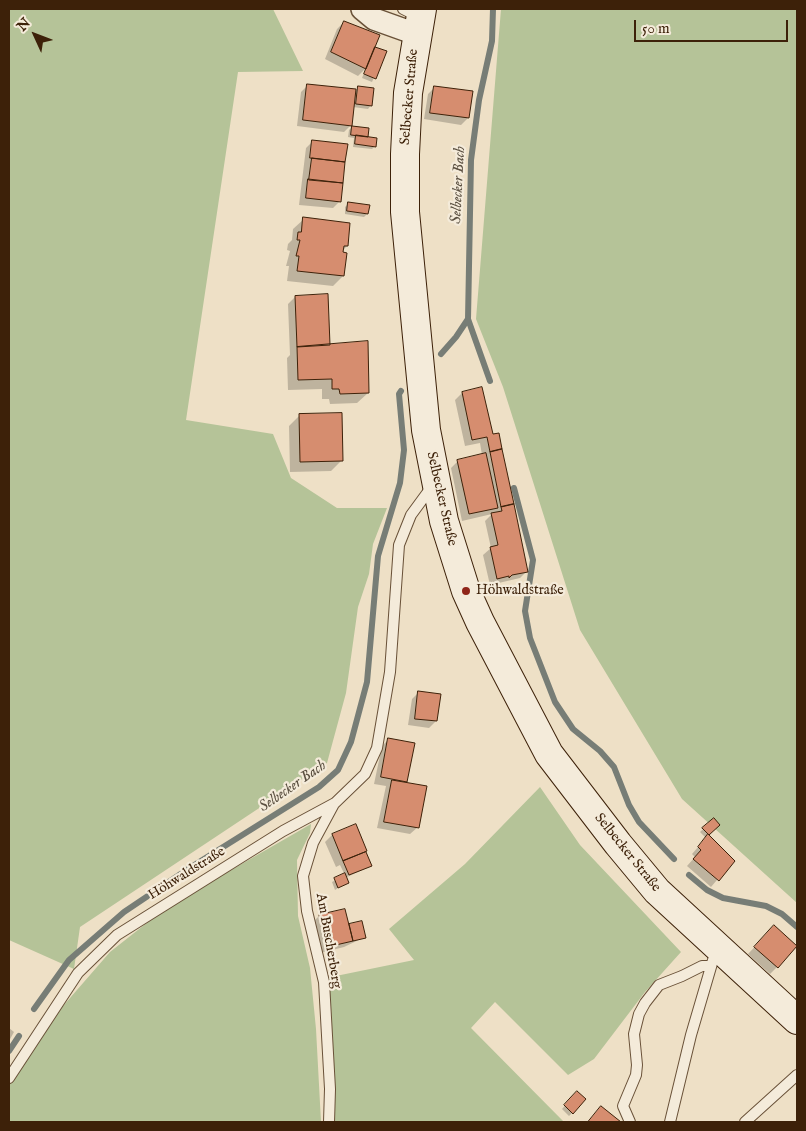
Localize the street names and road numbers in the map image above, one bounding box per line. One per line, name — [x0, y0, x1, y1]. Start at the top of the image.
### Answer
street label: Selbecker Straße — [397, 48, 423, 146]
street label: Selbecker Straße — [422, 450, 460, 548]
street label: Selbecker Straße — [590, 810, 664, 896]
street label: Höhwaldstraße — [145, 844, 229, 904]
street label: Am Buscherberg — [311, 892, 345, 990]

